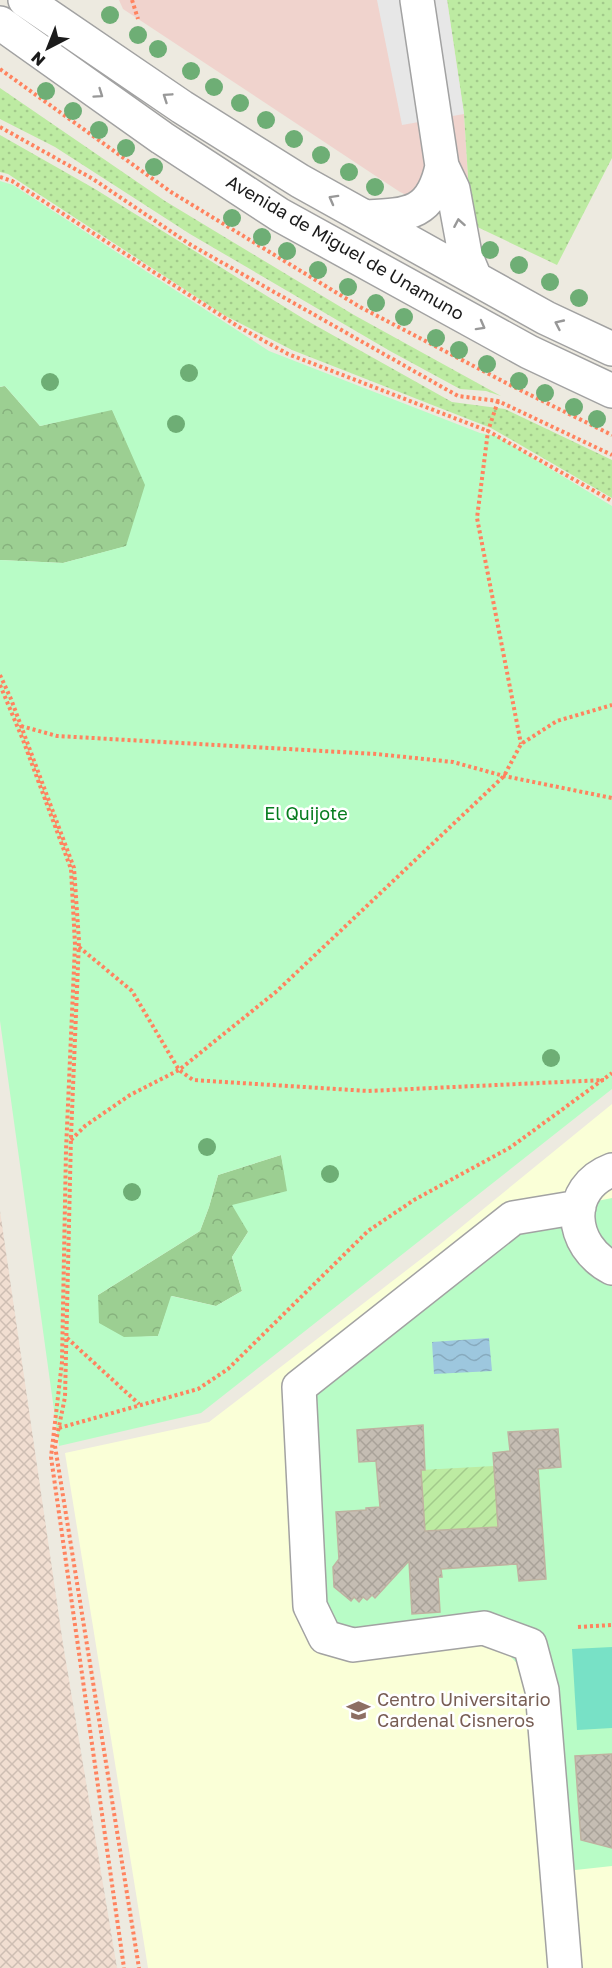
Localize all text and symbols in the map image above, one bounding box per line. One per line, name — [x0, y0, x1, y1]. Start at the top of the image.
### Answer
north arrow — [18, 18, 78, 78]
text: N — [27, 48, 49, 71]
one-way arrow — [92, 87, 103, 98]
one-way arrow — [163, 93, 174, 104]
street label: Avenida de Miguel de Unamuno — [223, 170, 468, 324]
one-way arrow — [329, 195, 339, 206]
one-way arrow — [454, 218, 466, 227]
one-way arrow — [475, 318, 485, 330]
one-way arrow — [555, 319, 566, 331]
park label: El Quijote — [264, 802, 348, 824]
place label: Centro Universitario Cardenal Cisneros — [377, 1688, 551, 1731]
school or university icon: Centro Universitario Cardenal Cisneros — [346, 1697, 372, 1723]

